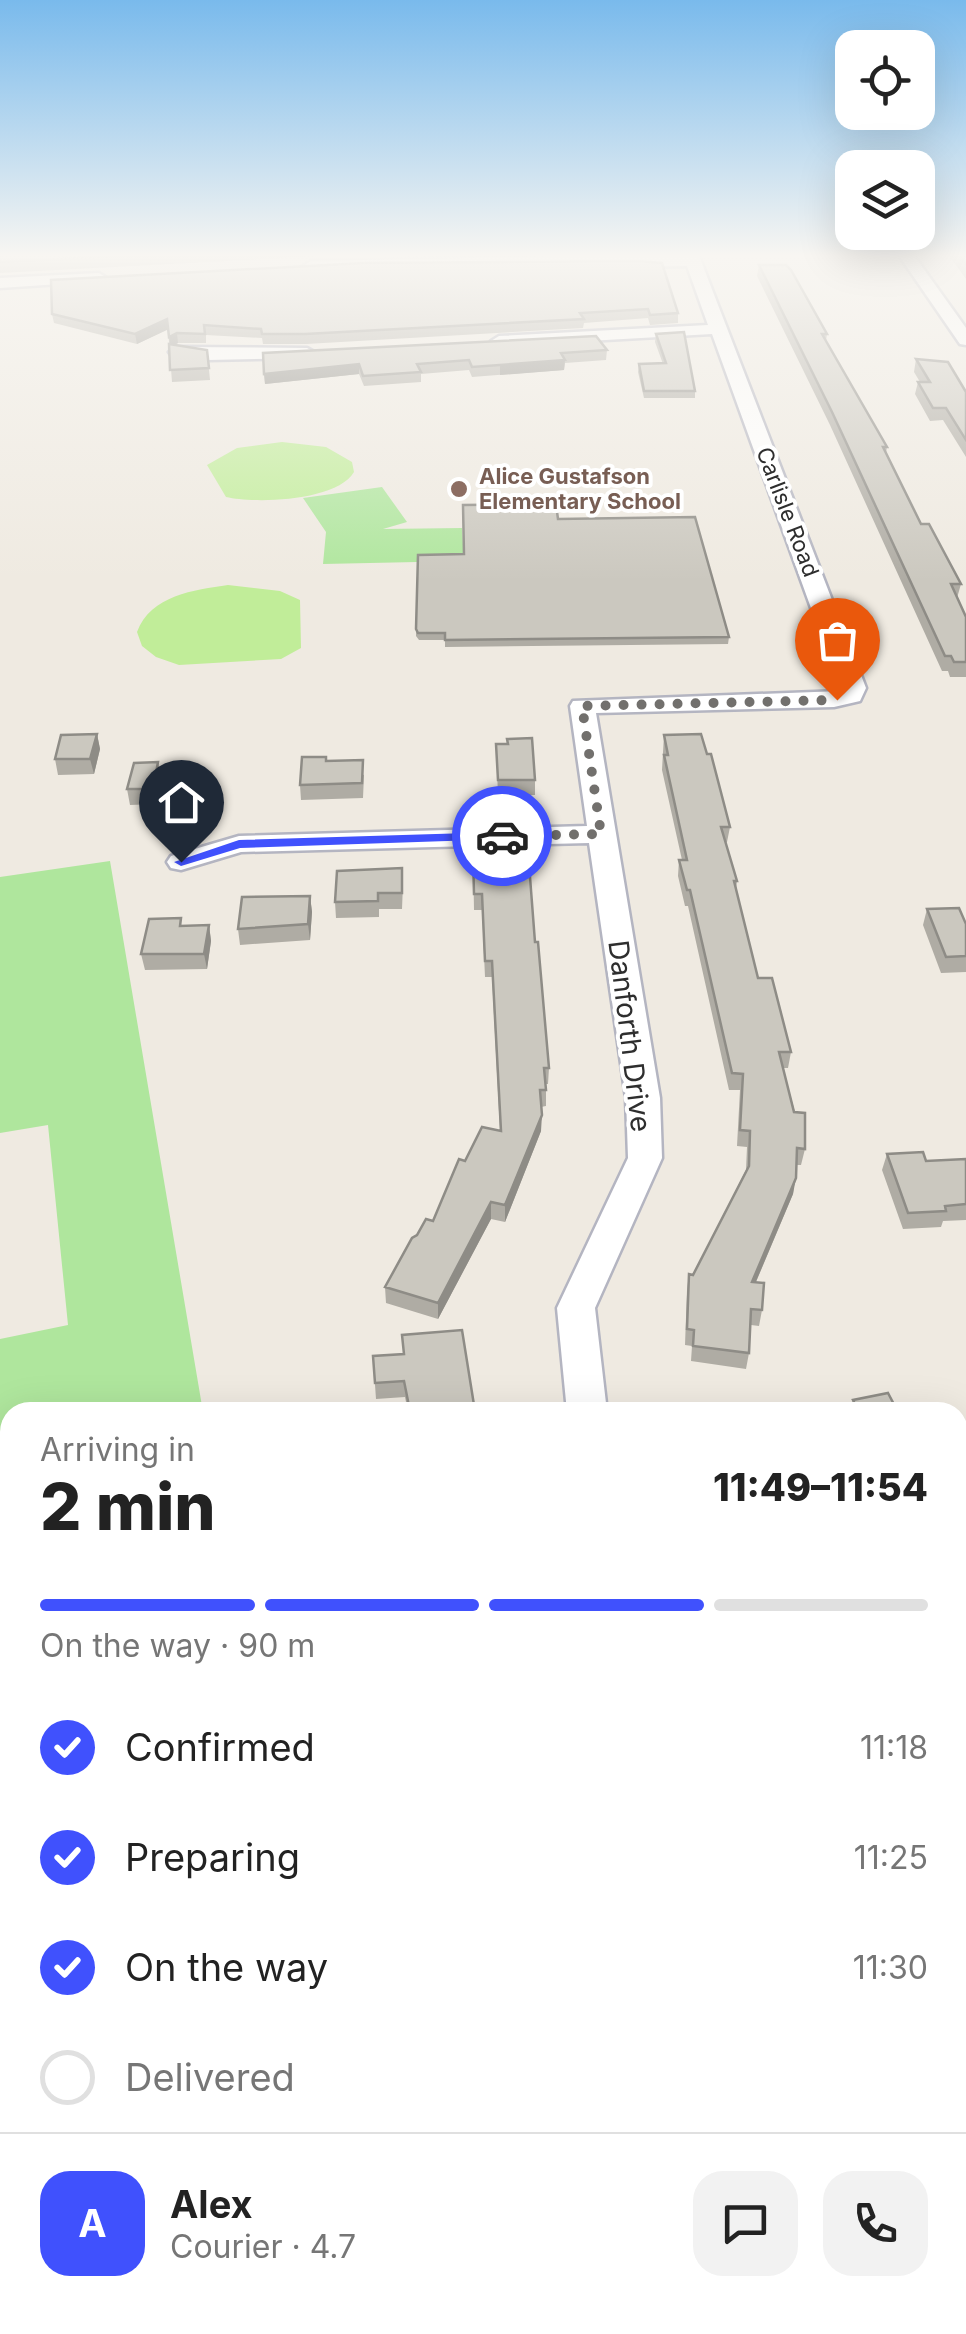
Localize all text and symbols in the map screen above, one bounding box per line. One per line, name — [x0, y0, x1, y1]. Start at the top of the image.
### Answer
map controls — [835, 30, 935, 250]
button: locate — [835, 30, 935, 130]
button: layers — [835, 150, 935, 250]
street label: Carlisle Road — [751, 444, 825, 580]
place label: Alice Gustafson Elementary School — [479, 463, 681, 514]
marker: Alice Gustafson Elementary School — [448, 478, 470, 500]
pin — [795, 598, 880, 701]
icon: bag — [810, 613, 865, 668]
pin — [139, 760, 224, 863]
icon: home — [154, 775, 209, 830]
courier — [452, 786, 552, 886]
icon: car — [475, 809, 530, 864]
street label: Danforth Drive — [601, 938, 659, 1134]
text: Arriving in — [40, 1430, 195, 1469]
text: 11:49–11:54 — [713, 1464, 928, 1510]
text: 2 min — [40, 1467, 216, 1546]
text: On the way · 90 m — [40, 1626, 315, 1665]
icon: check — [40, 1720, 95, 1775]
text: Confirmed — [125, 1724, 315, 1770]
text: 11:18 — [860, 1728, 928, 1767]
icon: check — [40, 1830, 95, 1885]
text: Preparing — [125, 1834, 300, 1880]
text: 11:25 — [854, 1838, 928, 1877]
icon: check — [40, 1940, 95, 1995]
text: On the way — [125, 1944, 328, 1990]
text: 11:30 — [853, 1948, 928, 1987]
text: Delivered — [125, 2054, 295, 2100]
button: chat — [693, 2171, 798, 2276]
button: phone — [823, 2171, 928, 2276]
text: Alex — [170, 2181, 253, 2227]
text: A — [78, 2200, 107, 2246]
text: Courier · 4.7 — [170, 2227, 356, 2266]

